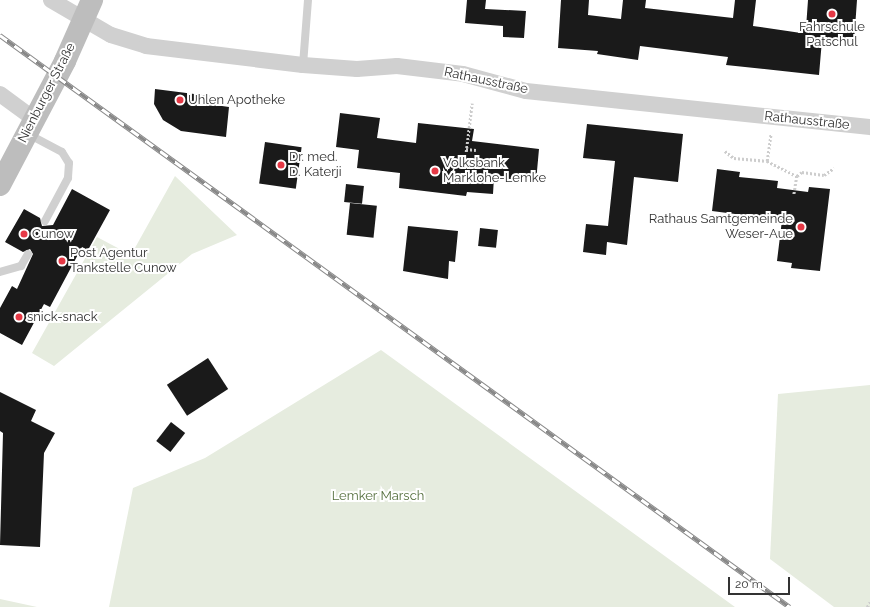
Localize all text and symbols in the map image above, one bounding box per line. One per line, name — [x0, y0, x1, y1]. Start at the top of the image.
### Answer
marker: Fahrschule Patschul — [827, 9, 837, 19]
place label: Fahrschule Patschul — [799, 20, 865, 51]
street label: Nienburger Straße — [15, 40, 79, 146]
street label: Rathausstraße — [443, 64, 529, 98]
place label: Uhlen Apotheke — [188, 92, 286, 108]
marker: Uhlen Apotheke — [175, 95, 185, 105]
street label: Rathausstraße — [764, 109, 850, 133]
place label: Dr. med. D. Katerji — [289, 150, 341, 181]
place label: Volksbank Marklohe-Lemke — [443, 156, 546, 187]
marker: Dr. med. D. Katerji — [276, 160, 286, 170]
marker: Volksbank Marklohe-Lemke — [430, 166, 440, 176]
place label: Rathaus Samtgemeinde Weser-Aue — [649, 212, 793, 243]
marker: Rathaus Samtgemeinde Weser-Aue — [796, 222, 806, 232]
place label: Cunow — [32, 226, 74, 242]
marker: Cunow — [19, 229, 29, 239]
place label: Post Agentur Tankstelle Cunow — [70, 246, 177, 277]
marker: Post Agentur Tankstelle Cunow — [57, 256, 67, 266]
place label: snick-snack — [27, 309, 98, 325]
marker: snick-snack — [14, 312, 24, 322]
park label: Lemker Marsch — [331, 488, 425, 504]
scale bar — [730, 569, 792, 595]
text: 20 m — [735, 577, 763, 591]

